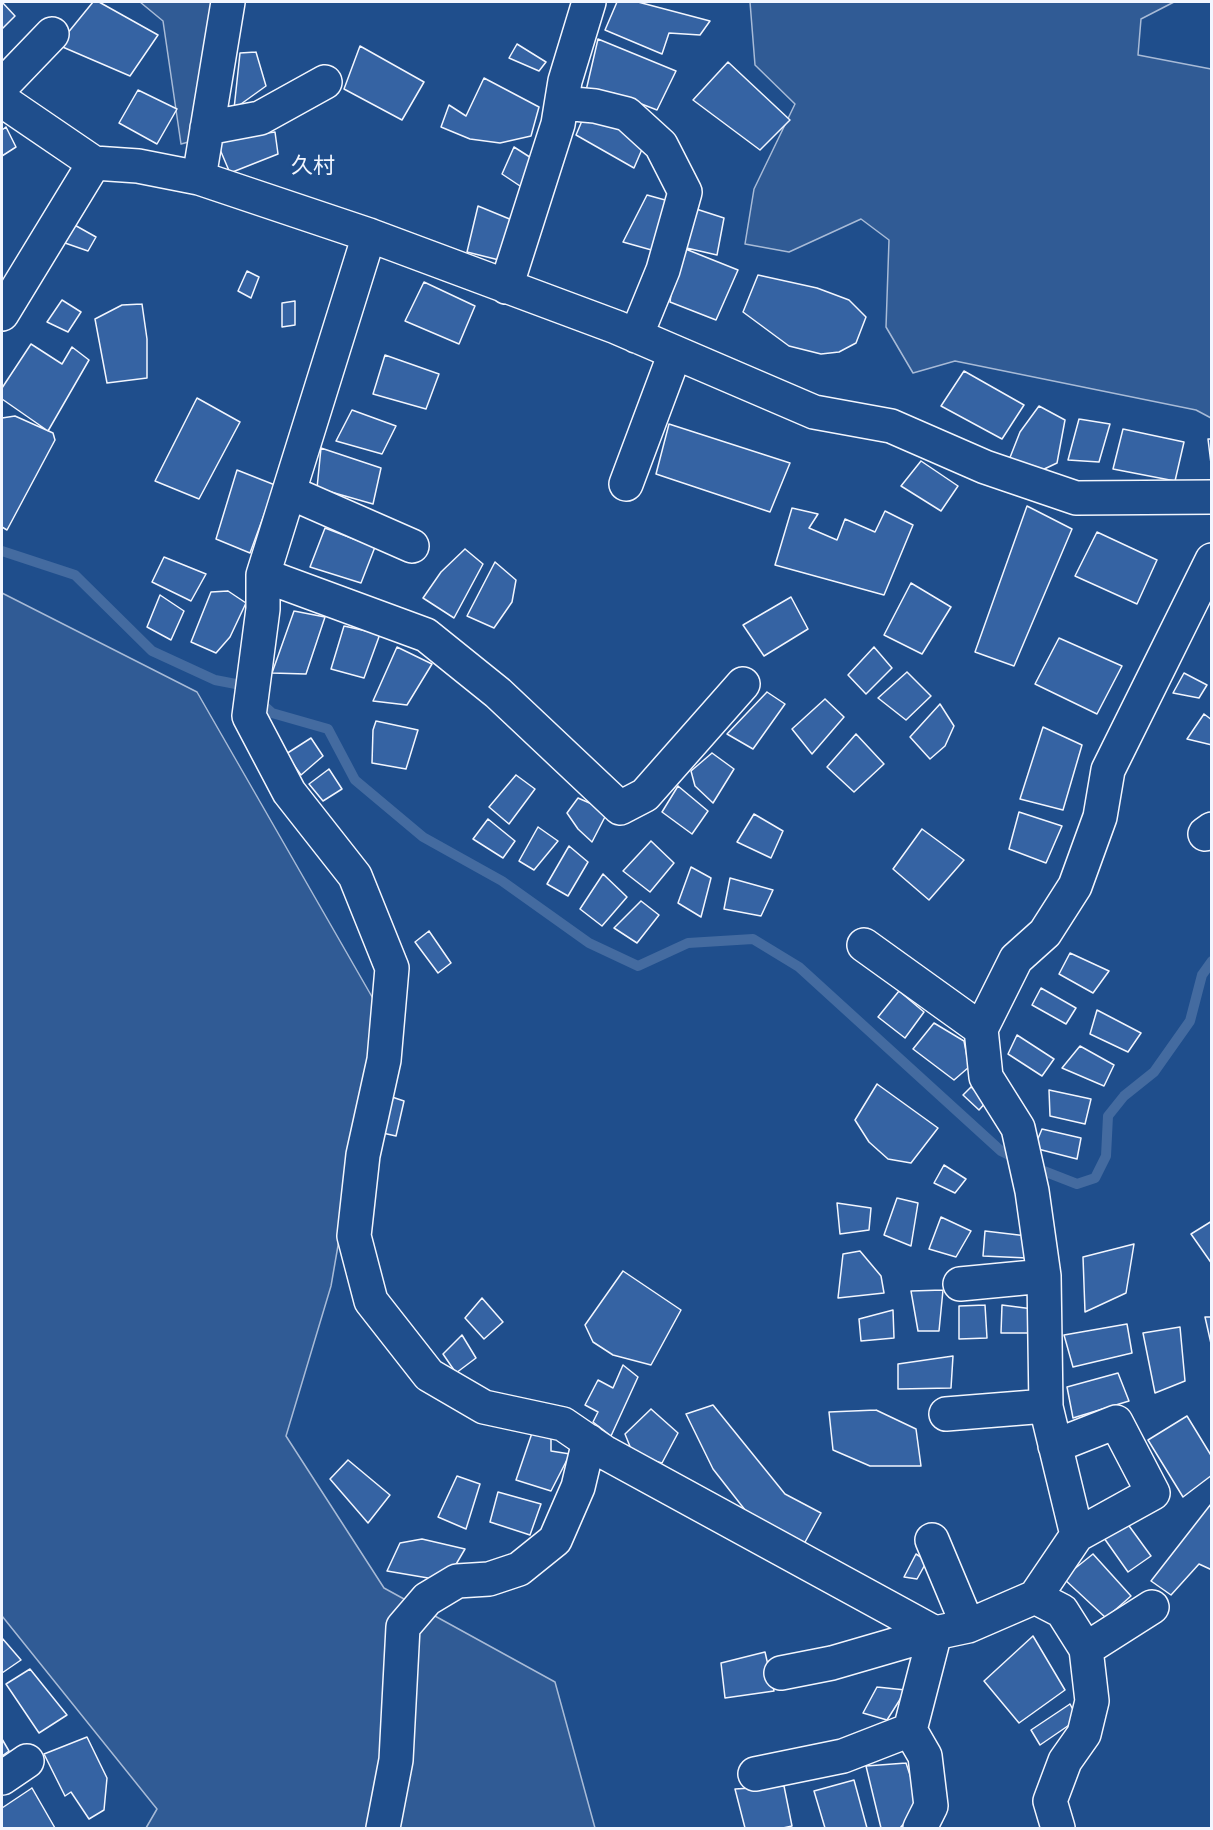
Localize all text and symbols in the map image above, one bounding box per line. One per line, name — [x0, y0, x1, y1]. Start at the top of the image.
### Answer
district label: 久村 — [291, 154, 335, 180]

